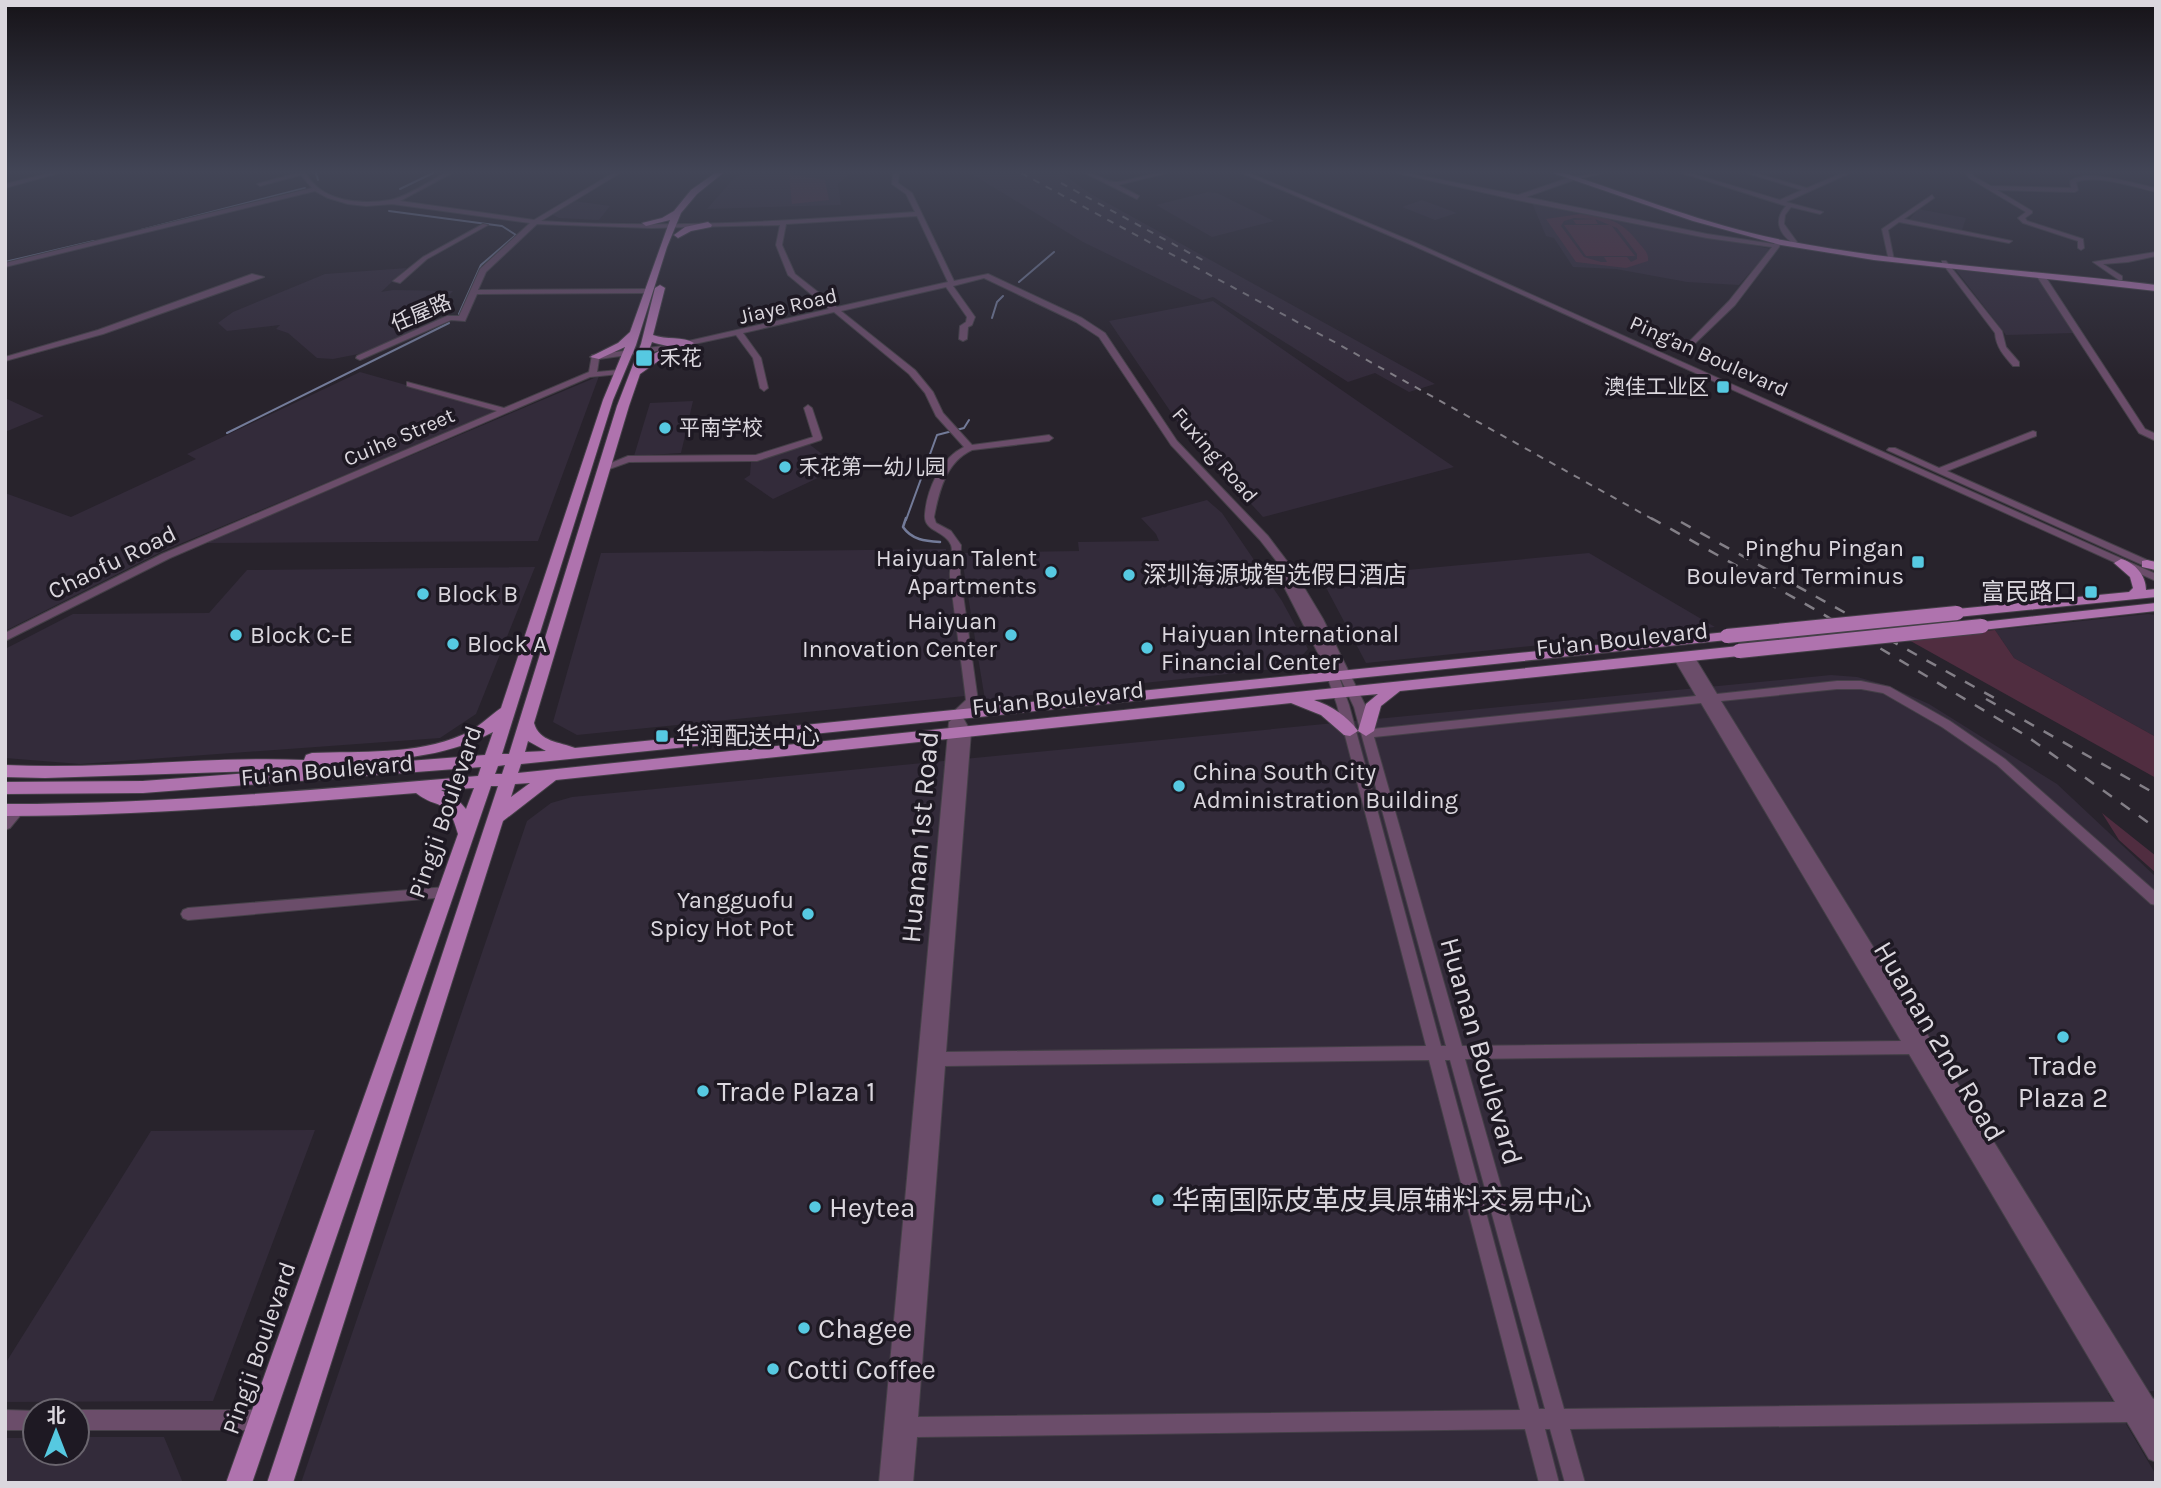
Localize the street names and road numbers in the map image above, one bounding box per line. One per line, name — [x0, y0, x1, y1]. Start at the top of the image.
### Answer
street label: Jiaye Road — [736, 283, 840, 329]
street label: 任屋路 — [387, 290, 455, 336]
street label: Ping'an Boulevard — [1626, 310, 1792, 402]
street label: Cuihe Street — [340, 403, 458, 471]
street label: Fuxing Road — [1167, 403, 1263, 507]
street label: Chaofu Road — [43, 519, 181, 605]
street label: Fu'an Boulevard — [1535, 616, 1709, 662]
street label: Fu'an Boulevard — [971, 675, 1145, 721]
street label: Pingji Boulevard — [402, 722, 488, 902]
street label: Huanan 1st Road — [894, 730, 945, 944]
street label: Fu'an Boulevard — [240, 749, 414, 791]
street label: Huanan Boulevard — [1433, 934, 1530, 1169]
street label: Huanan 2nd Road — [1867, 935, 2012, 1147]
street label: Pingji Boulevard — [216, 1258, 302, 1438]

